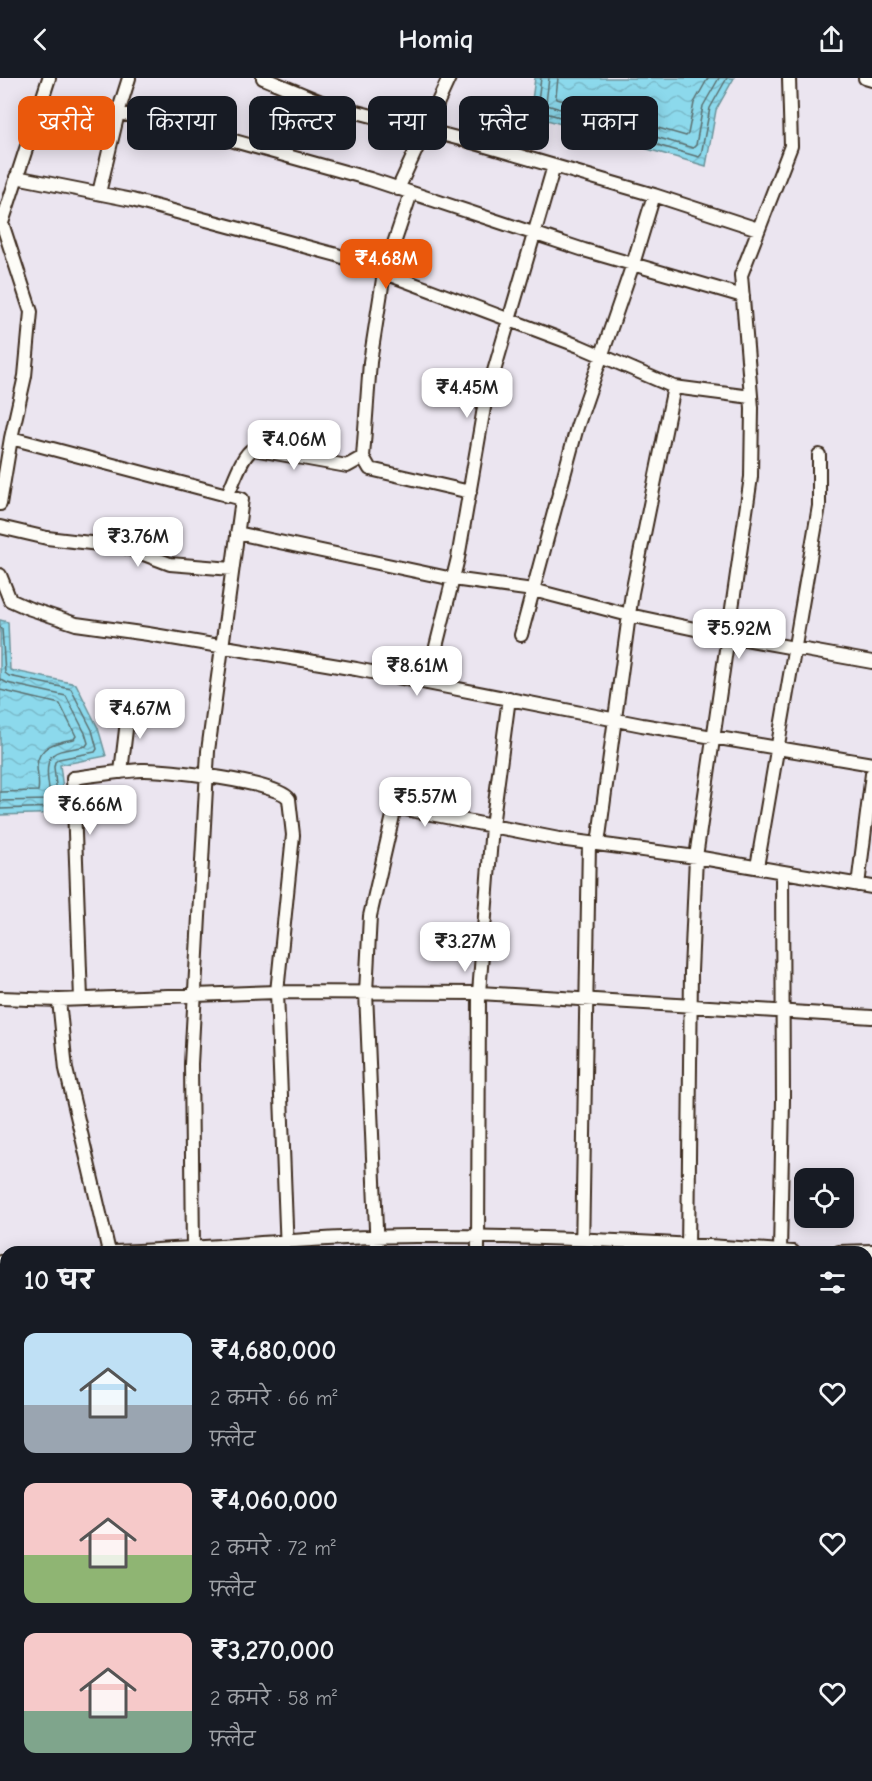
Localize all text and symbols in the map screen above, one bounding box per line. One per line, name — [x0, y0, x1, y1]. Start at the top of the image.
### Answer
icon: back — [24, 23, 57, 56]
icon: share — [815, 23, 848, 56]
text: Homiq — [398, 24, 474, 55]
chip: खरीदें — [18, 96, 115, 150]
chip: किराया — [127, 96, 237, 150]
chip: फ़िल्टर — [249, 96, 356, 150]
chip: नया — [368, 96, 447, 150]
chip: फ़्लैट — [459, 96, 549, 150]
chip: मकान — [561, 96, 658, 150]
pin: ₹4.68M — [337, 239, 435, 290]
text: ₹4.68M — [354, 247, 418, 270]
pin: ₹4.45M — [418, 368, 516, 419]
text: ₹4.45M — [436, 376, 498, 399]
pin: ₹4.06M — [245, 420, 343, 471]
text: ₹4.06M — [262, 428, 326, 451]
pin: ₹3.76M — [89, 517, 187, 568]
text: ₹3.76M — [107, 525, 169, 548]
pin: ₹5.92M — [690, 609, 788, 660]
text: ₹5.92M — [707, 617, 771, 640]
pin: ₹8.61M — [368, 646, 466, 697]
text: ₹8.61M — [386, 654, 448, 677]
pin: ₹4.67M — [91, 689, 189, 740]
text: ₹4.67M — [109, 697, 171, 720]
pin: ₹5.57M — [376, 777, 474, 828]
pin: ₹6.66M — [41, 785, 139, 836]
text: ₹5.57M — [393, 785, 457, 808]
text: ₹6.66M — [58, 793, 122, 816]
pin: ₹3.27M — [416, 922, 514, 973]
text: ₹3.27M — [434, 930, 496, 953]
map controls — [794, 1168, 854, 1228]
button: locate — [794, 1168, 854, 1228]
text: 10 घर — [24, 1266, 93, 1296]
icon: filters — [816, 1266, 849, 1299]
text: ₹4,680,000 — [210, 1336, 336, 1366]
icon: home — [72, 1357, 144, 1429]
icon: heart — [816, 1377, 849, 1410]
text: 2 कमरे · 66 m² — [210, 1387, 338, 1410]
text: फ़्लैट — [210, 1428, 256, 1451]
text: ₹4,060,000 — [210, 1486, 338, 1516]
icon: home — [72, 1507, 144, 1579]
icon: heart — [816, 1527, 849, 1560]
text: 2 कमरे · 72 m² — [210, 1537, 336, 1560]
text: फ़्लैट — [210, 1578, 256, 1601]
text: ₹3,270,000 — [210, 1636, 334, 1666]
icon: home — [72, 1657, 144, 1729]
icon: heart — [816, 1677, 849, 1710]
text: 2 कमरे · 58 m² — [210, 1687, 337, 1710]
text: फ़्लैट — [210, 1728, 256, 1751]

